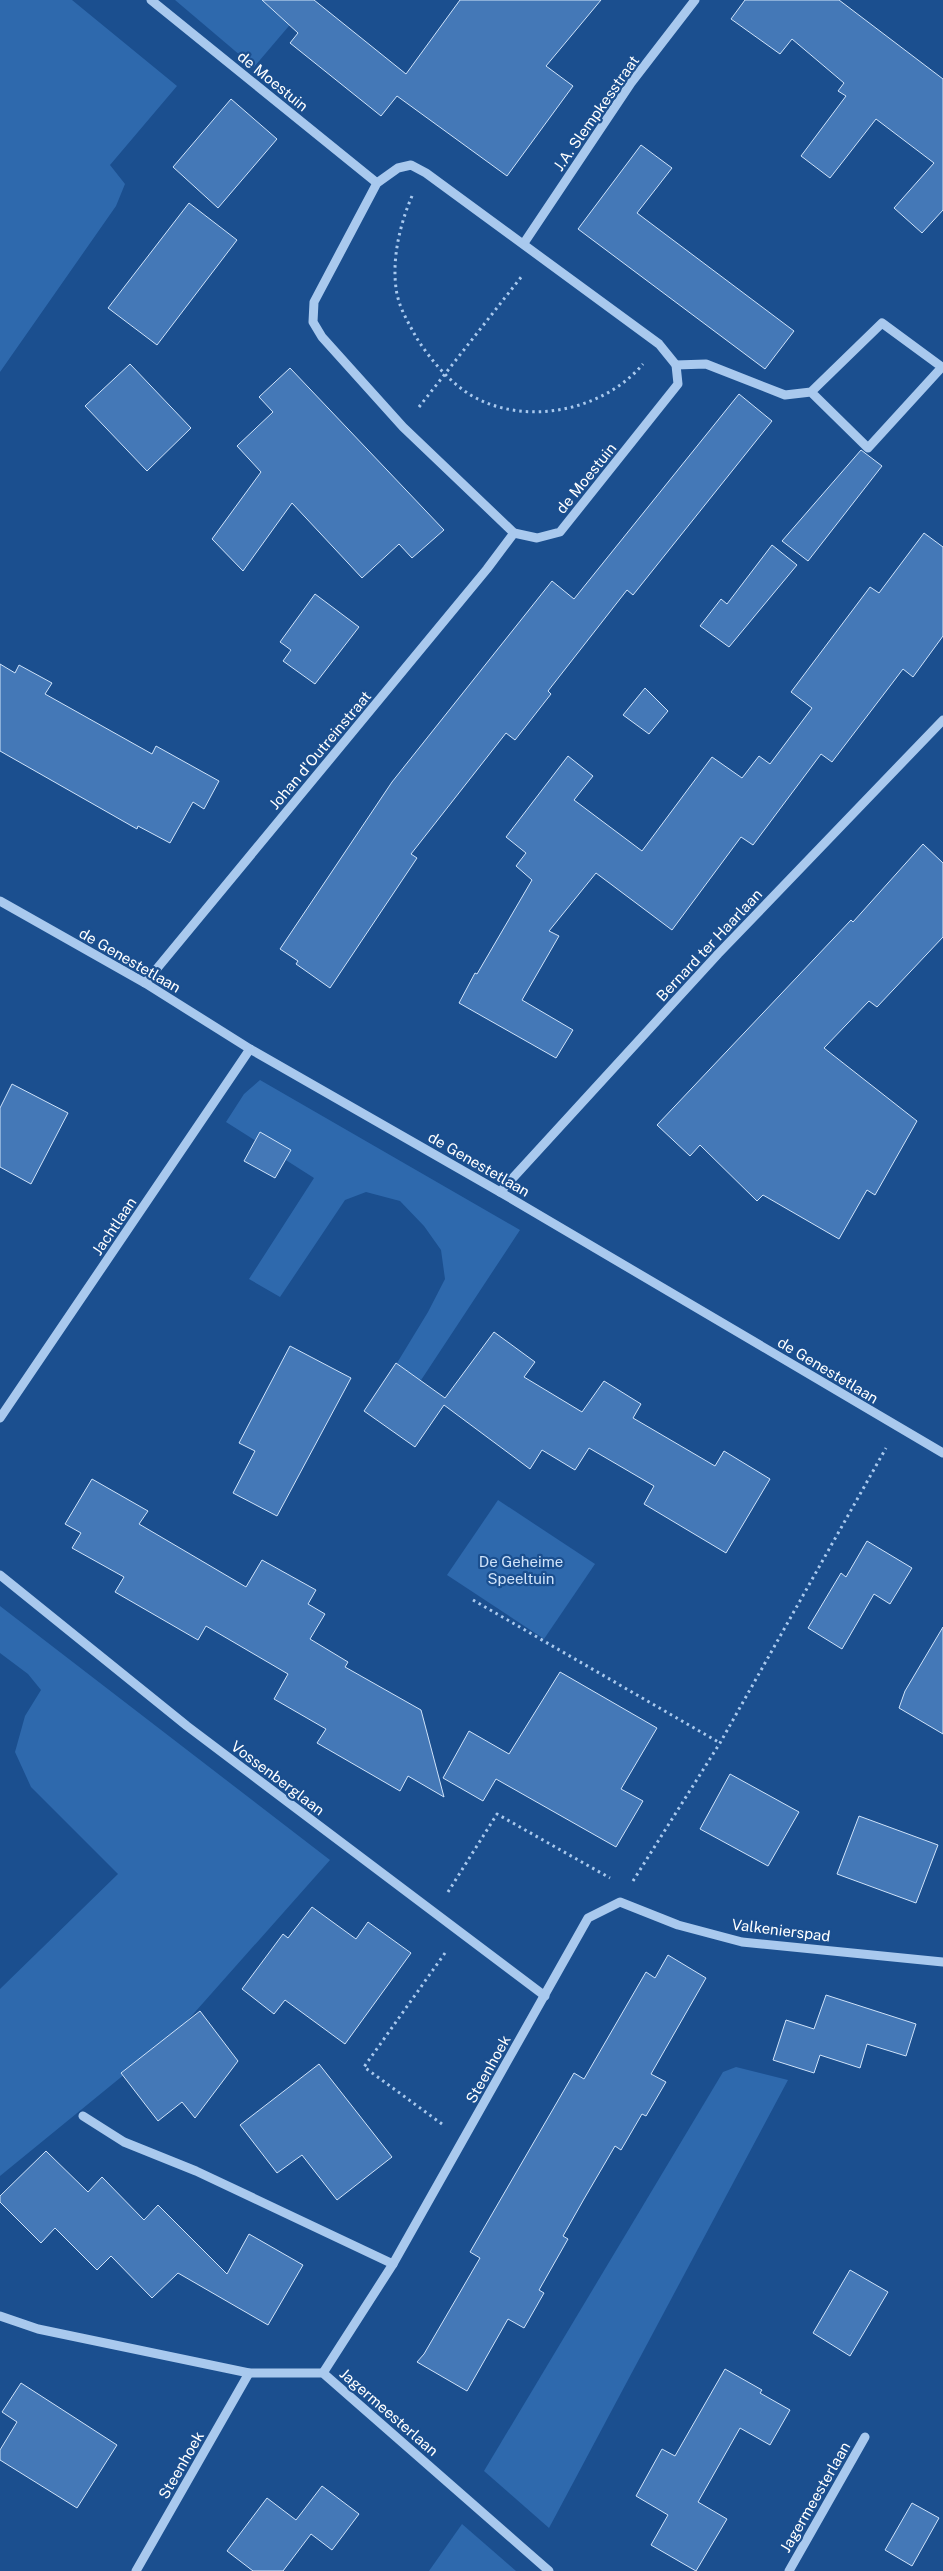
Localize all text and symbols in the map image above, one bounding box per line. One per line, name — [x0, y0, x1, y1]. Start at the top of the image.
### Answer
street label: de Moestuin — [234, 47, 312, 115]
street label: J.A. Slempkesstraat — [550, 52, 642, 174]
street label: de Moestuin — [552, 439, 620, 517]
street label: Johan d'Outreinstraat — [266, 687, 374, 813]
street label: Bernard ter Haarlaan — [653, 885, 765, 1005]
street label: de Genestetlaan — [76, 924, 184, 996]
street label: de Genestetlaan — [425, 1128, 533, 1200]
street label: Jachtlaan — [88, 1194, 140, 1258]
street label: de Genestetlaan — [775, 1333, 881, 1407]
park label: De Geheime Speeltuin — [479, 1553, 563, 1587]
street label: Vossenberglaan — [228, 1737, 328, 1819]
street label: Valkenierspad — [731, 1916, 831, 1944]
street label: Steenhoek — [462, 2032, 514, 2106]
street label: Jagermeesterlaan — [336, 2365, 442, 2459]
street label: Steenhoek — [155, 2428, 207, 2502]
street label: Jagermeesterlaan — [776, 2439, 854, 2555]

